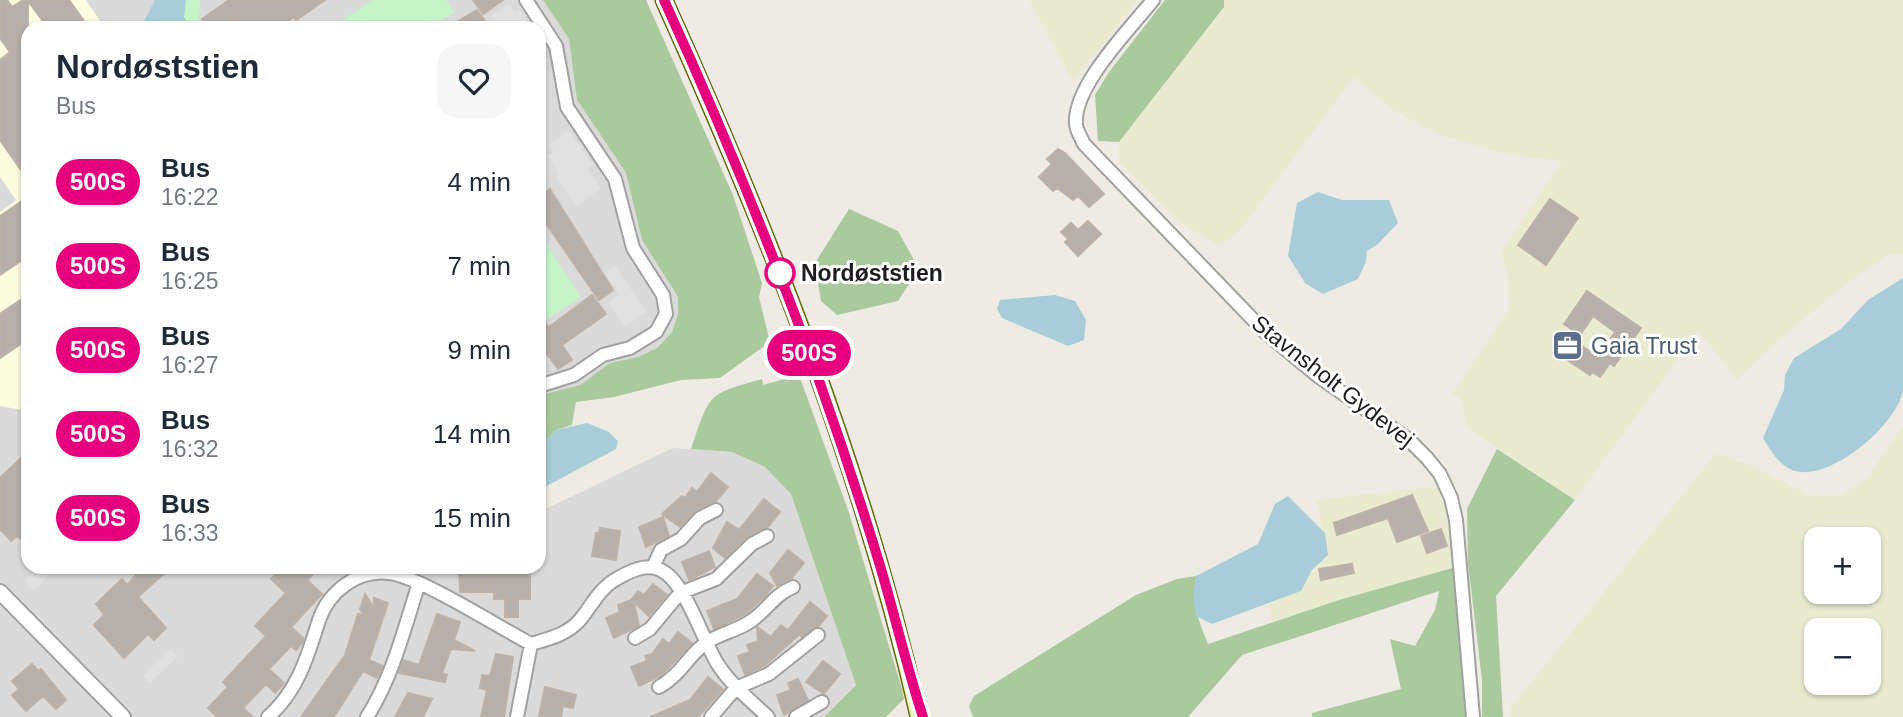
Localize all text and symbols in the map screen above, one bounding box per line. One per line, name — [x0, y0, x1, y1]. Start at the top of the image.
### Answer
button: heart — [437, 44, 511, 118]
text: Nordøststien — [56, 48, 260, 85]
text: Bus — [56, 93, 96, 119]
text: Bus — [161, 153, 210, 183]
text: 4 min — [447, 167, 511, 197]
text: 500S — [70, 168, 126, 195]
text: 16:22 — [161, 184, 219, 210]
text: Bus — [161, 237, 210, 267]
text: 7 min — [447, 251, 511, 281]
text: 500S — [70, 252, 126, 279]
marker: Nordøststien — [765, 258, 795, 288]
place label: Nordøststien — [801, 260, 943, 286]
text: 16:25 — [161, 268, 219, 294]
street label: Stavnsholt Gydevej — [1247, 310, 1419, 452]
text: Bus — [161, 321, 210, 351]
office icon: Gaia Trust — [1551, 329, 1585, 363]
line badge: 500S — [760, 330, 858, 376]
place label: Gaia Trust — [1591, 333, 1698, 359]
text: 9 min — [447, 335, 511, 365]
text: 500S — [70, 336, 126, 363]
text: 500S — [781, 339, 837, 366]
text: 16:27 — [161, 352, 219, 378]
text: Bus — [161, 405, 210, 435]
text: 14 min — [433, 419, 511, 449]
text: 500S — [70, 420, 126, 447]
text: 16:32 — [161, 436, 219, 462]
text: Bus — [161, 489, 210, 519]
text: 15 min — [433, 503, 511, 533]
text: 500S — [70, 504, 126, 531]
text: 16:33 — [161, 520, 219, 546]
map controls — [1804, 527, 1881, 695]
button: + — [1804, 527, 1881, 604]
button: − — [1804, 618, 1881, 695]

